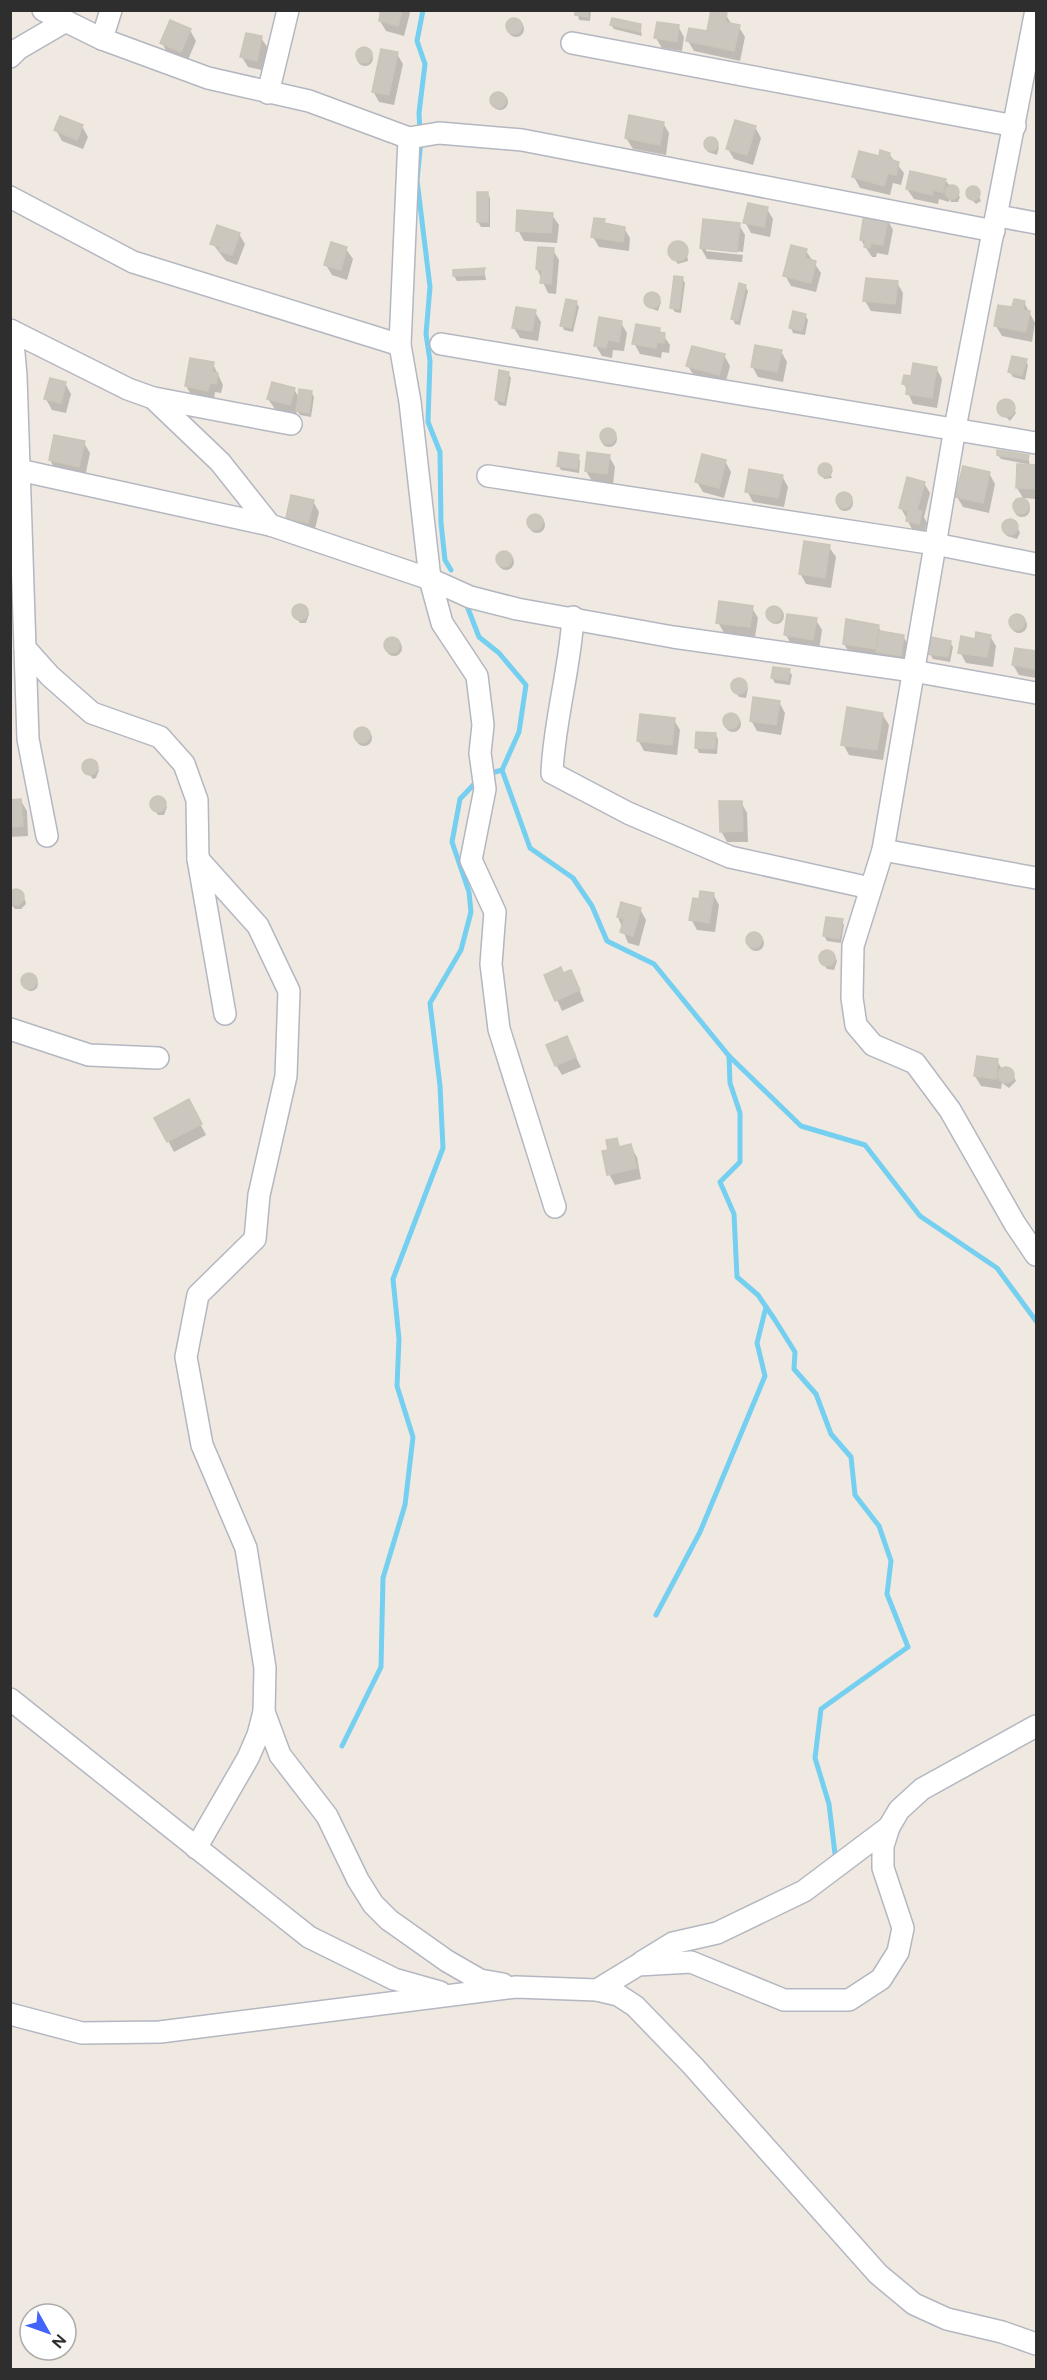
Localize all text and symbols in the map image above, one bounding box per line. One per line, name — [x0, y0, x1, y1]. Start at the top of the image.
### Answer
north arrow — [18, 2302, 78, 2362]
text: N — [48, 2330, 70, 2352]

